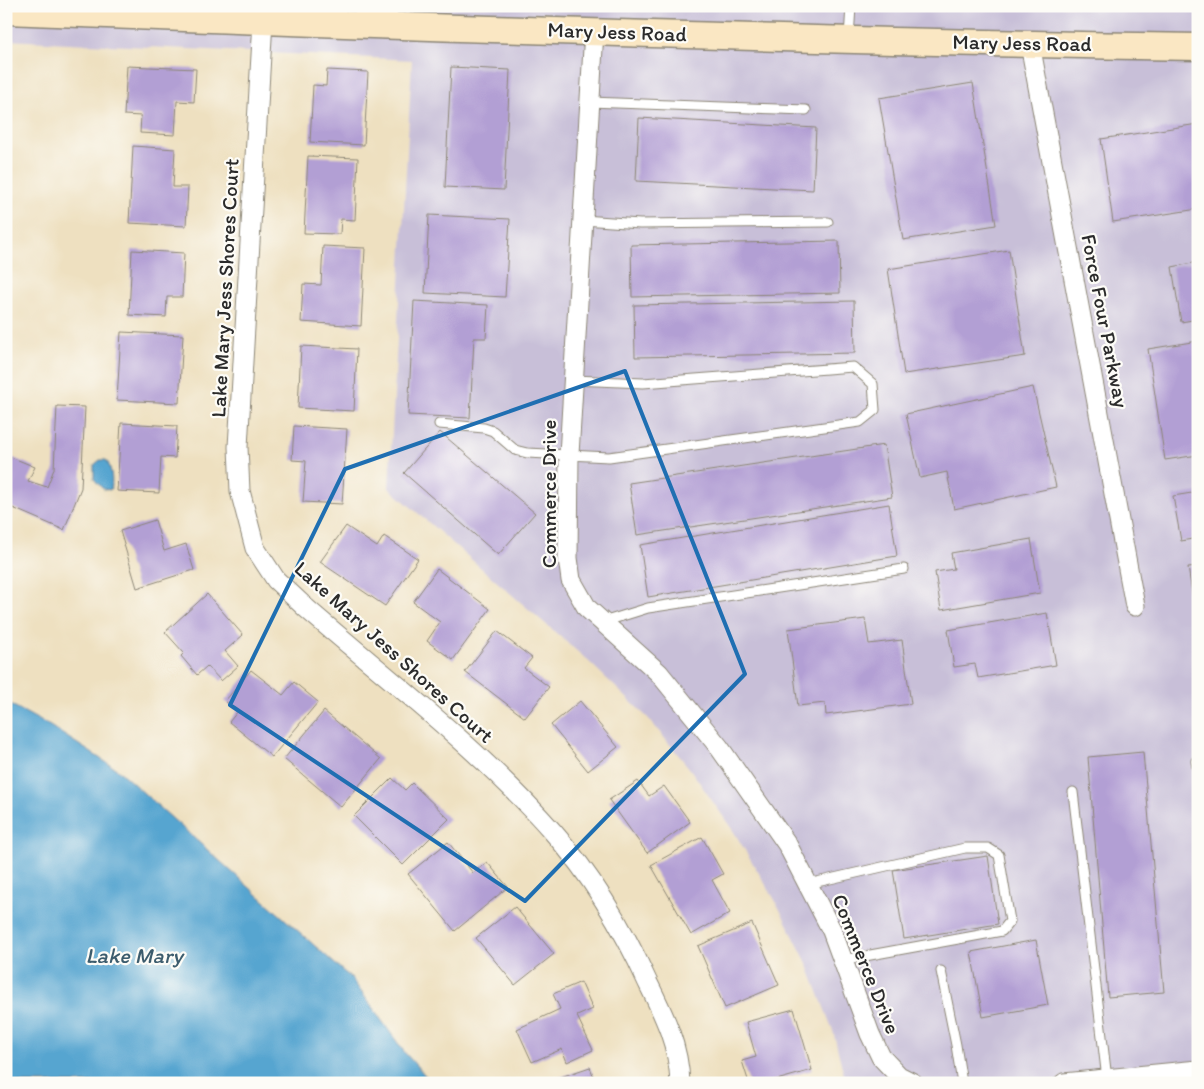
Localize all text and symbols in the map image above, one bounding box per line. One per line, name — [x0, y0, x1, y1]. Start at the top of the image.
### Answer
street label: Mary Jess Road — [547, 17, 687, 46]
street label: Mary Jess Road — [952, 29, 1092, 56]
street label: Lake Mary Jess Shores Court — [205, 158, 244, 418]
street label: Force Four Parkway — [1076, 232, 1135, 410]
street label: Commerce Drive — [536, 420, 561, 568]
street label: Lake Mary Jess Shores Court — [290, 556, 499, 748]
street label: Commerce Drive — [827, 890, 906, 1037]
water label: Lake Mary — [85, 942, 185, 969]

